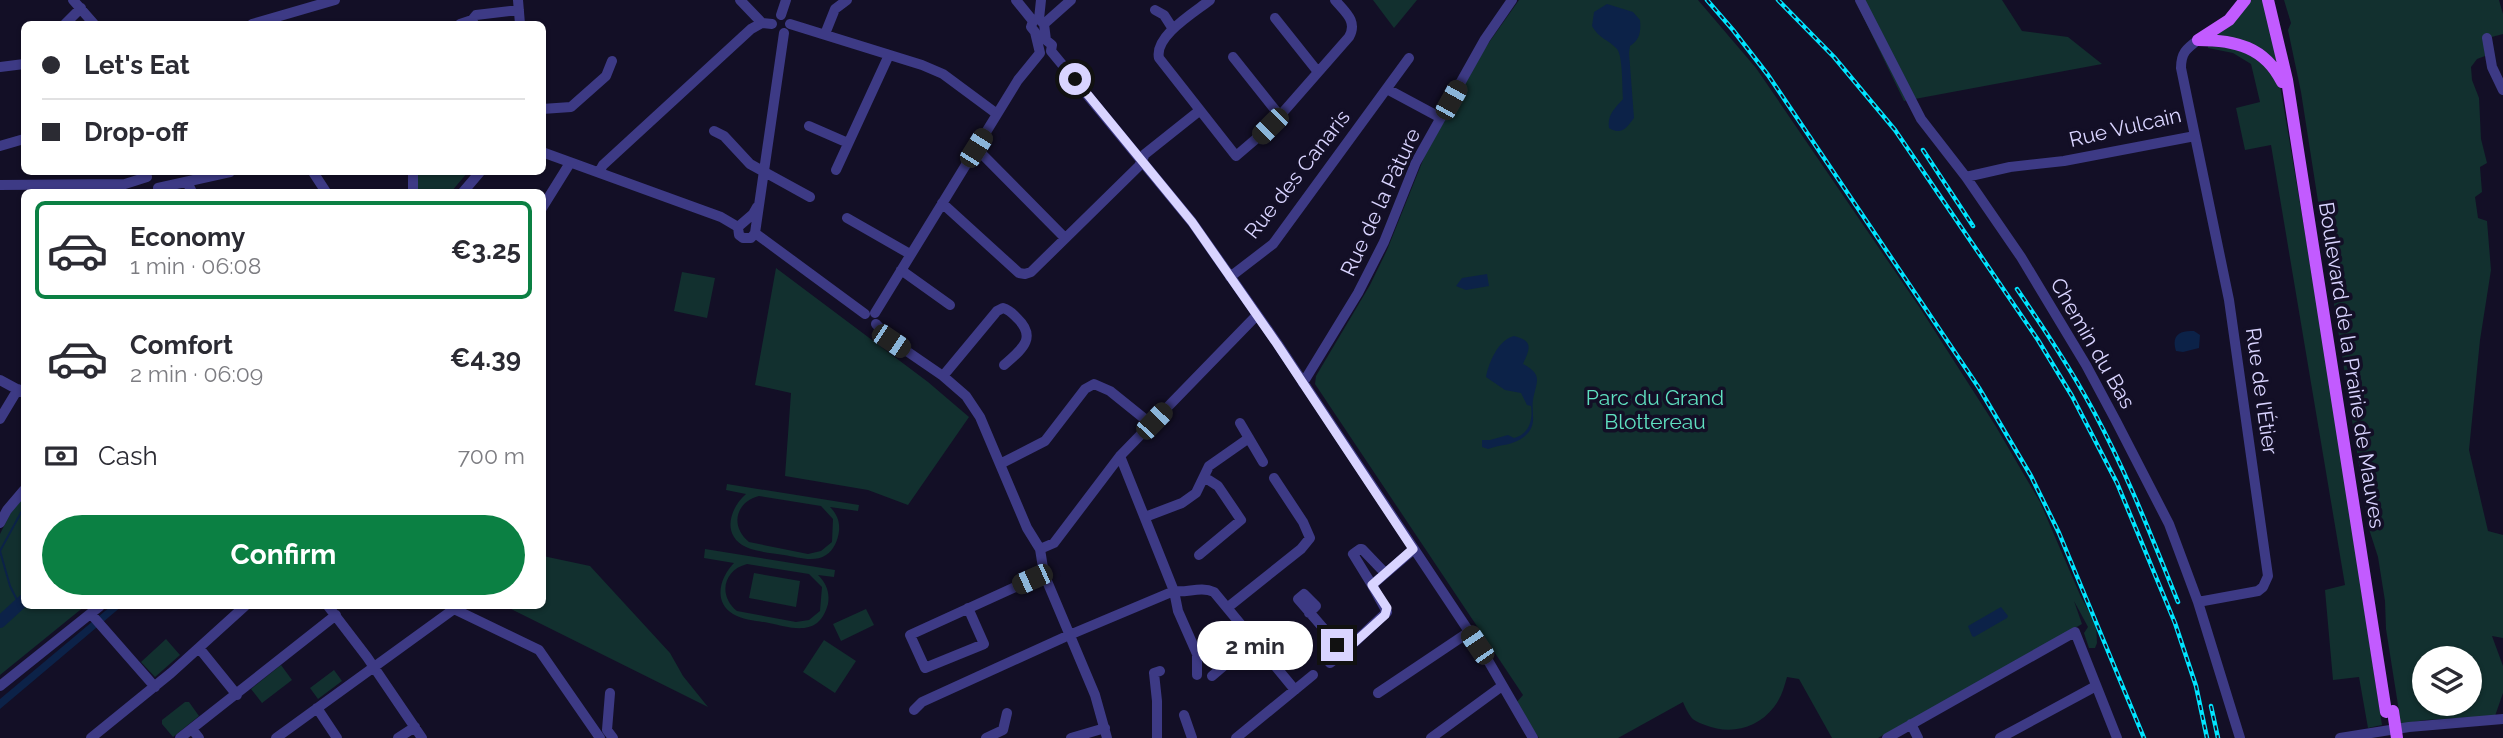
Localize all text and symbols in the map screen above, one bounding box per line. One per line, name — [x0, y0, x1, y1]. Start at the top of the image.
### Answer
text: Let's Eat — [84, 50, 190, 80]
route start — [1059, 63, 1091, 95]
car — [1432, 77, 1471, 123]
street label: Rue Vulcain — [2066, 102, 2184, 152]
car — [1248, 104, 1293, 148]
street label: Rue des Canaris — [1239, 105, 1355, 243]
text: Drop-off — [84, 117, 188, 147]
street label: Rue de la Pâture — [1335, 124, 1425, 280]
car — [956, 125, 997, 171]
street label: Boulevard de la Prairie de Mauves — [2314, 200, 2390, 530]
icon: car — [46, 219, 109, 282]
text: Economy — [130, 222, 245, 252]
text: €3.25 — [451, 235, 521, 265]
text: 1 min · 06:08 — [130, 252, 261, 279]
street label: Chemin du Bas — [2045, 273, 2141, 413]
car — [868, 321, 915, 361]
street label: Rue de l'Étier — [2241, 326, 2283, 457]
icon: car — [46, 327, 109, 390]
text: Comfort — [130, 330, 233, 360]
text: €4.39 — [450, 343, 521, 373]
text: 2 min · 06:09 — [130, 360, 263, 387]
park label: Parc du Grand Blottereau — [1586, 385, 1724, 434]
car — [1132, 399, 1177, 443]
icon: cash — [42, 437, 80, 475]
text: Cash — [98, 441, 158, 471]
text: 700 m — [458, 442, 525, 469]
button: Confirm — [42, 515, 525, 595]
car — [1009, 561, 1056, 597]
callout: 2 min — [1197, 620, 1312, 670]
car — [1457, 622, 1498, 668]
route end — [1321, 629, 1353, 661]
text: 2 min — [1225, 632, 1285, 659]
map controls — [2412, 646, 2482, 716]
button: layers — [2412, 646, 2482, 716]

